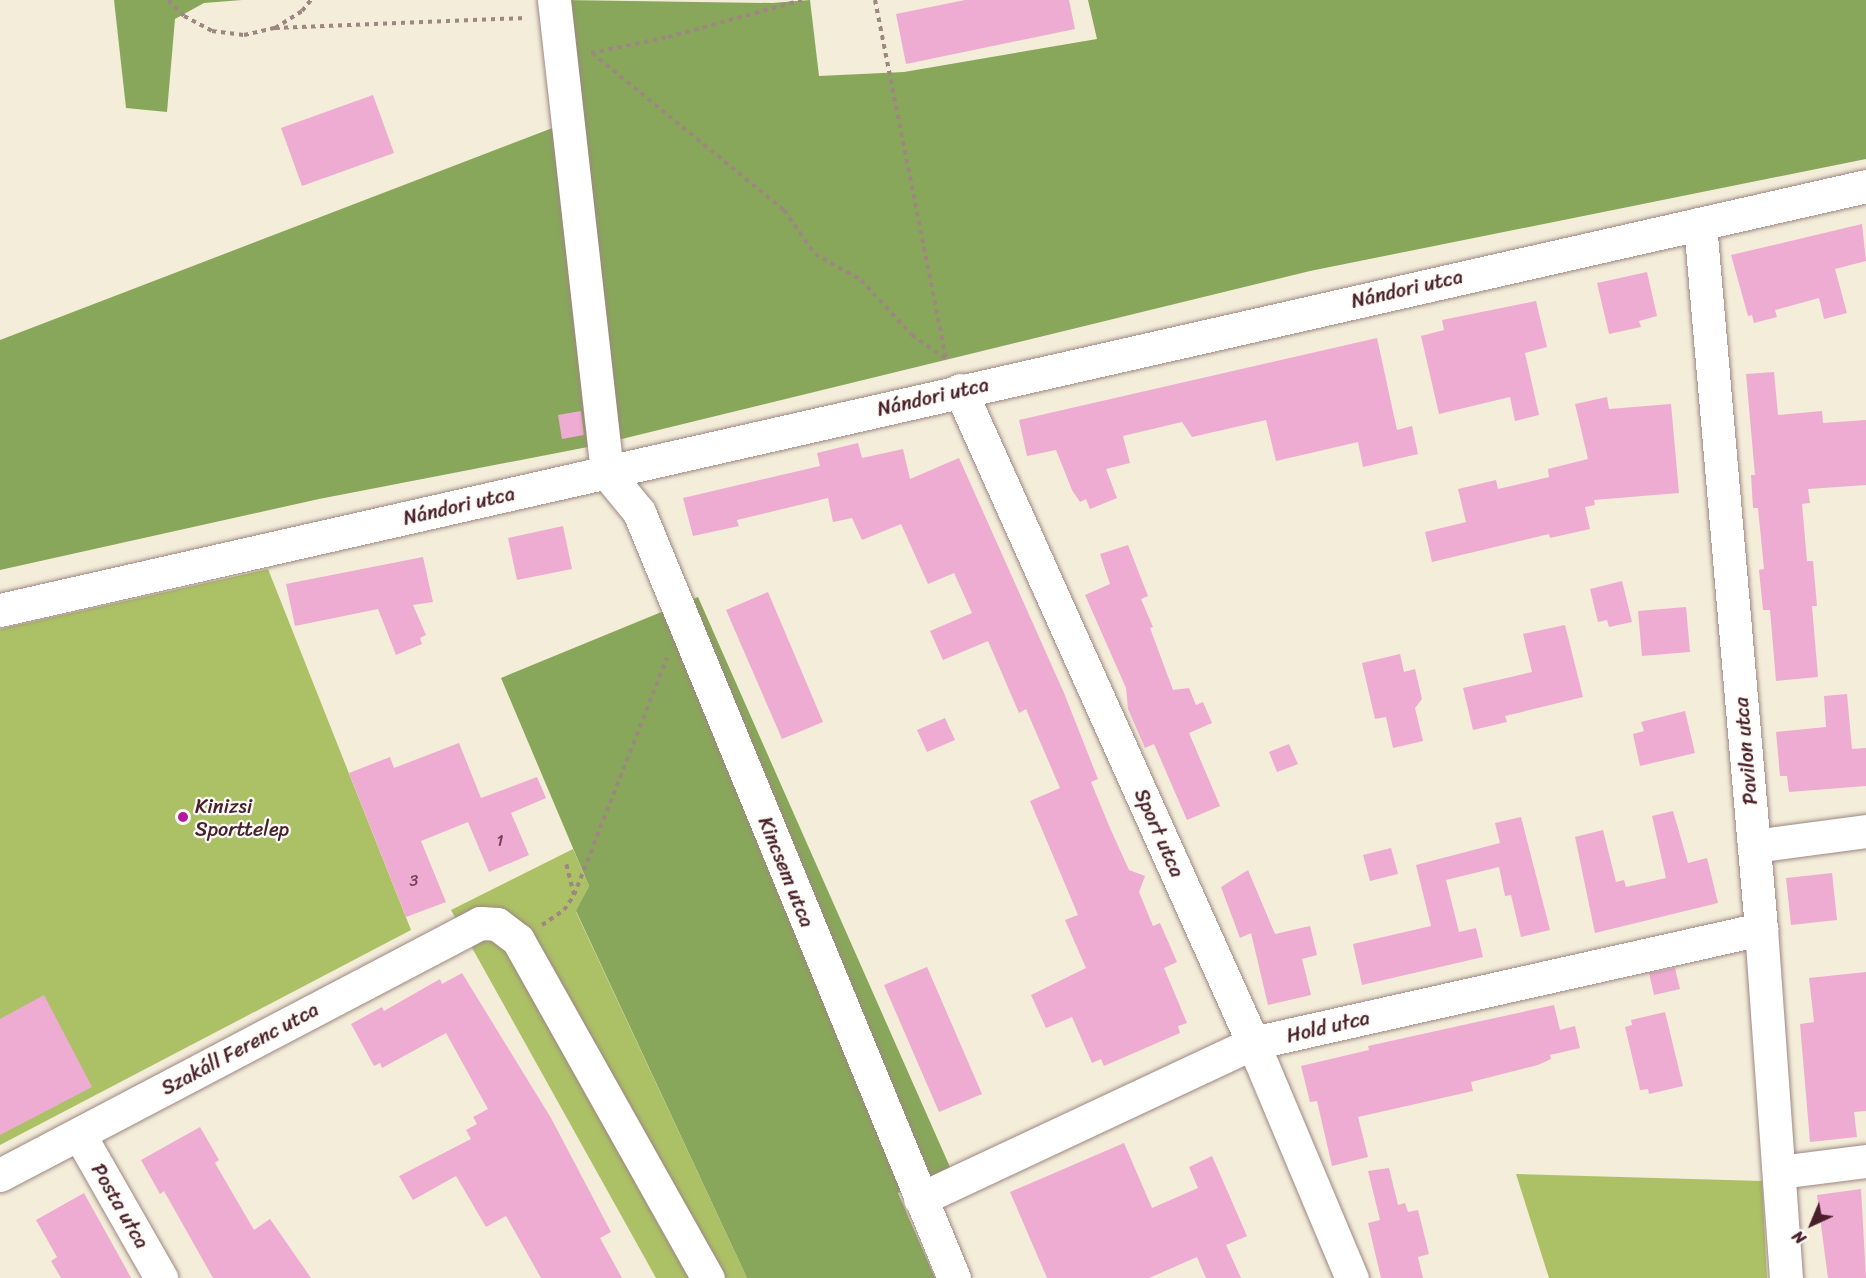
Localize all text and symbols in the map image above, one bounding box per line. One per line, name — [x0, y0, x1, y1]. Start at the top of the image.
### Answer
street label: Nándori utca — [1349, 265, 1465, 313]
street label: Nándori utca — [875, 373, 991, 421]
street label: Nándori utca — [401, 482, 517, 530]
street label: Pavilon utca — [1729, 696, 1763, 806]
street label: Sport utca — [1129, 785, 1189, 881]
place label: Kinizsi Sporttelep — [195, 794, 289, 841]
marker: Kinizsi Sporttelep — [176, 810, 190, 824]
street label: Kincsem utca — [753, 813, 819, 931]
house number: 1 — [497, 831, 503, 851]
house number: 3 — [410, 871, 418, 891]
street label: Szakáll Ferenc utca — [157, 997, 323, 1101]
street label: Hold utca — [1284, 1006, 1372, 1048]
street label: Posta utca — [86, 1159, 154, 1253]
north arrow — [1782, 1194, 1842, 1254]
text: N — [1785, 1223, 1813, 1252]

